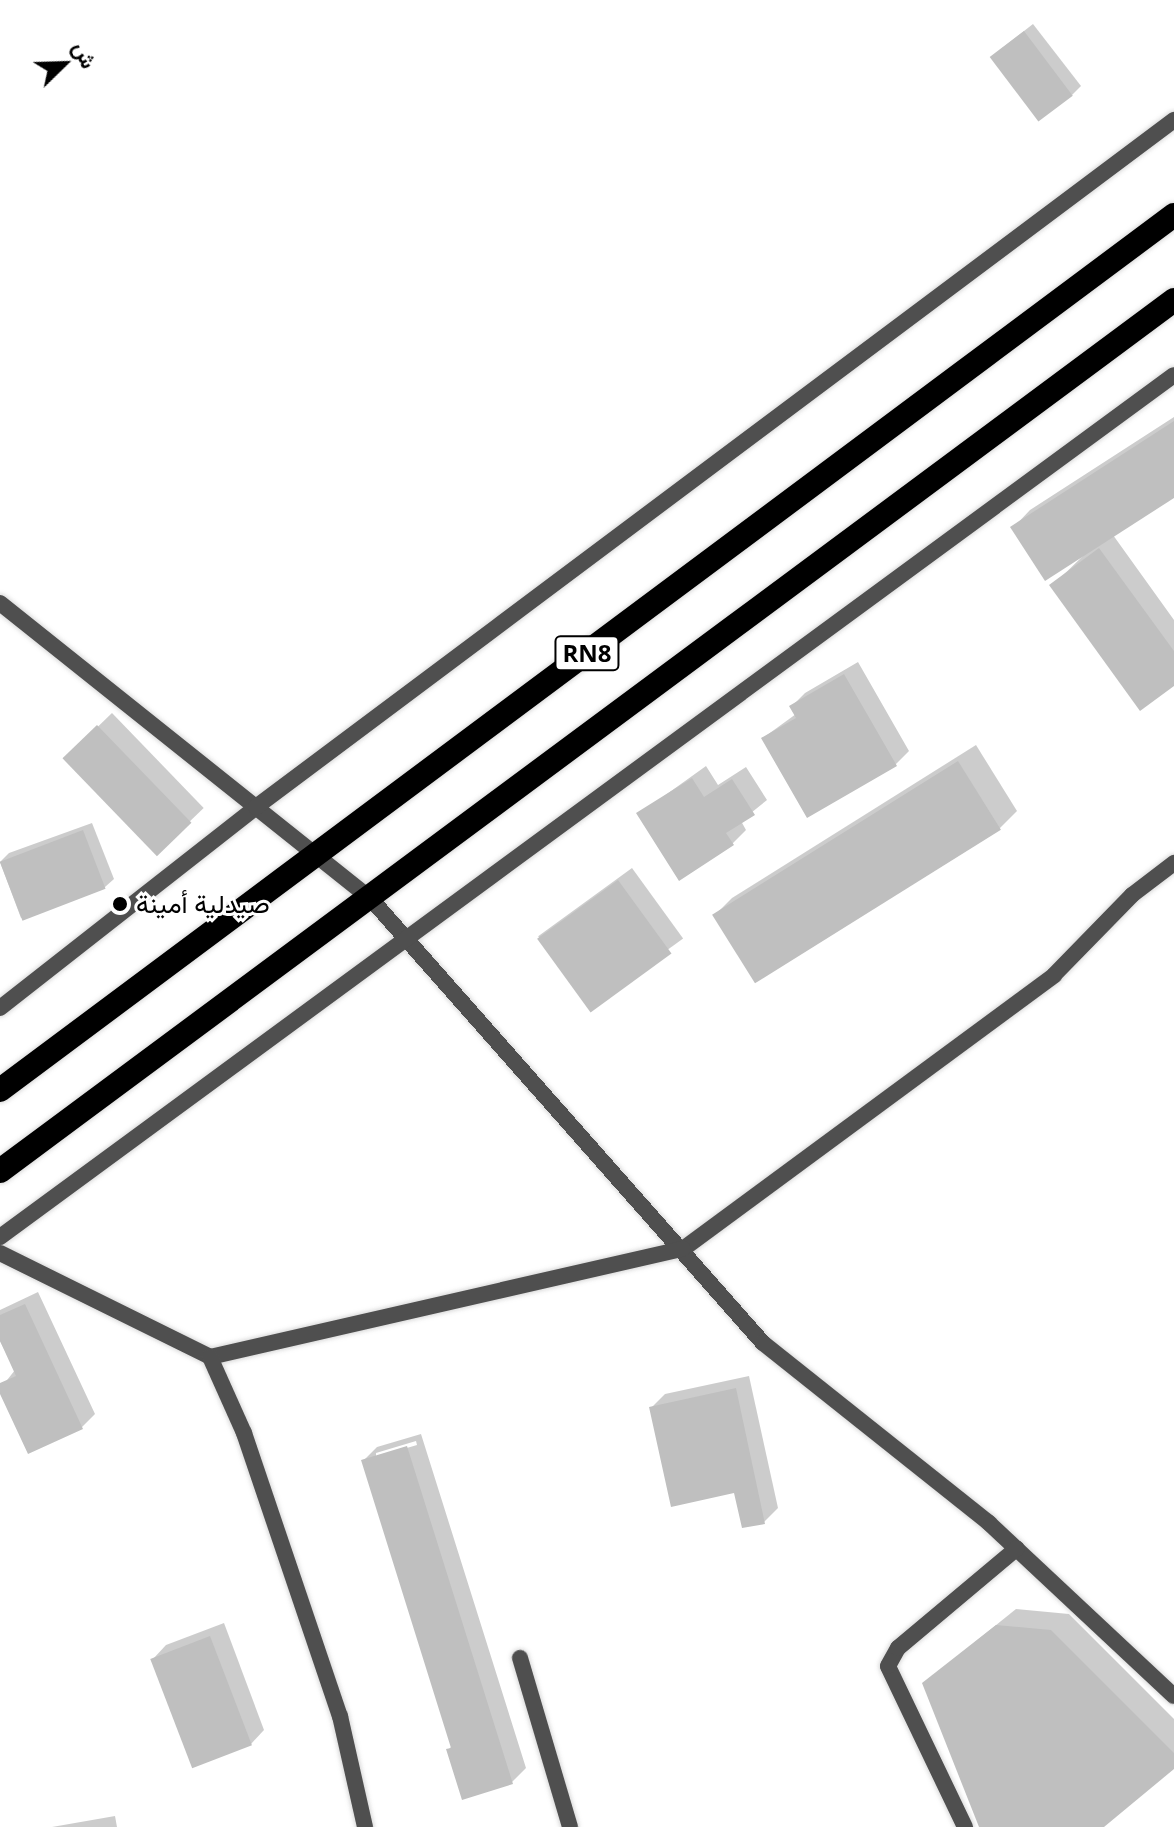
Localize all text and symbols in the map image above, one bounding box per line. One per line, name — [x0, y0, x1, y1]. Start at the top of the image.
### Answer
north arrow — [24, 24, 104, 104]
text: ش — [67, 37, 105, 73]
road number: RN8 — [553, 633, 621, 673]
place label: صيدلية أمينة — [136, 888, 270, 920]
marker: صيدلية أمينة — [111, 895, 129, 913]

